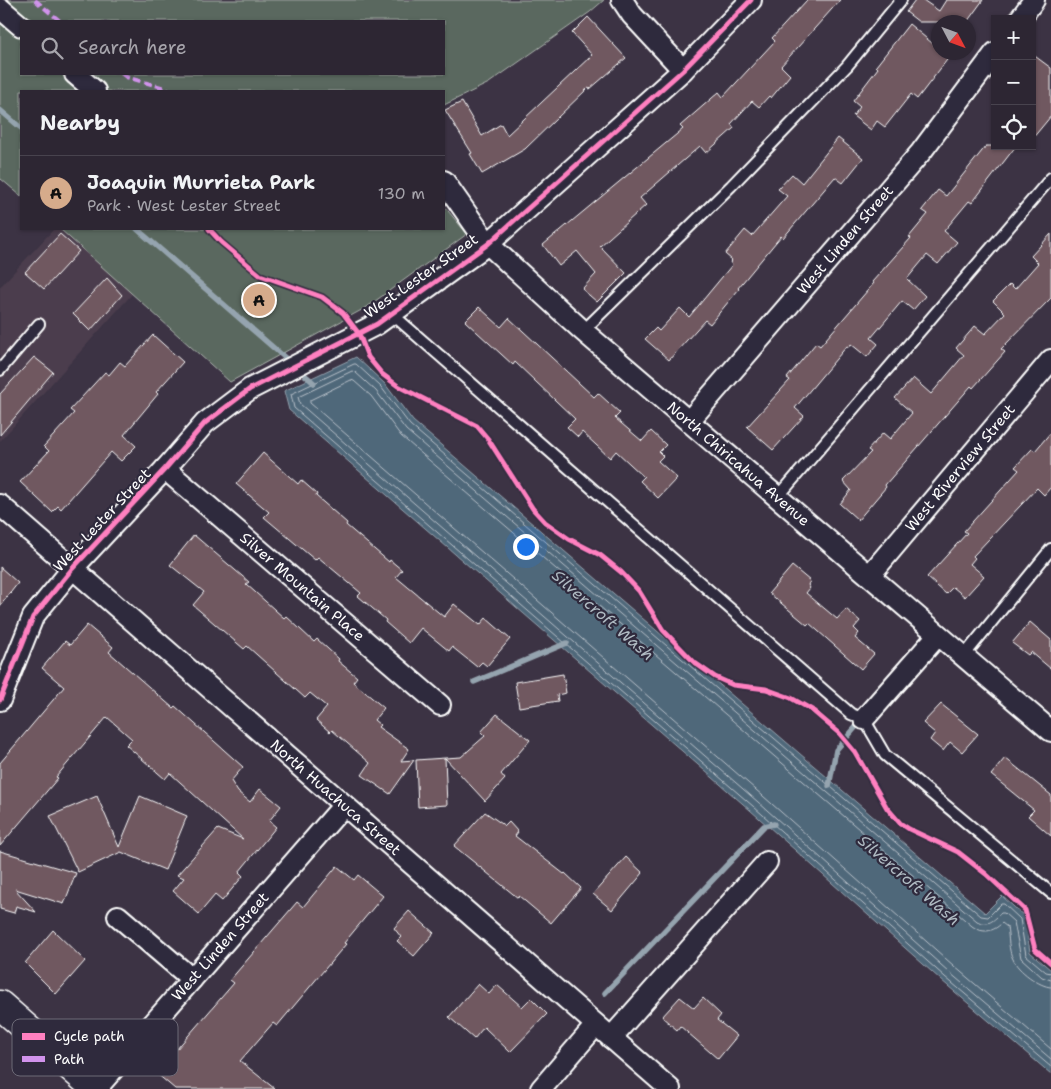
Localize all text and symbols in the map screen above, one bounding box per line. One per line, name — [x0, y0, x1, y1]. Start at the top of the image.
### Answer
north arrow — [931, 15, 976, 60]
map controls — [991, 15, 1036, 150]
button: + — [991, 15, 1036, 60]
search box — [20, 20, 445, 75]
icon: search — [38, 34, 66, 62]
text: Search here — [78, 35, 187, 60]
button: − — [991, 60, 1036, 105]
button: locate — [991, 105, 1036, 150]
text: Nearby — [40, 109, 120, 137]
text: Joaquin Murrieta Park — [87, 170, 315, 195]
street label: West Linden Street — [792, 181, 898, 299]
text: A — [50, 183, 62, 204]
text: 130 m — [378, 183, 425, 204]
text: Park · West Lester Street — [87, 195, 281, 216]
street label: West Lester Street — [360, 229, 482, 323]
pin: A — [243, 281, 275, 319]
street label: North Chiricahua Avenue — [663, 397, 814, 531]
street label: West Riverview Street — [901, 400, 1020, 536]
street label: West Lester Street — [49, 464, 155, 576]
street label: Silver Mountain Place — [236, 528, 369, 646]
your location — [513, 534, 539, 560]
water label: Silvercroft Wash — [548, 565, 658, 665]
street label: North Huachuca Street — [266, 735, 405, 860]
water label: Silvercroft Wash — [854, 830, 964, 930]
street label: West Linden Street — [167, 888, 273, 1005]
legend — [12, 1019, 178, 1076]
text: Cycle path — [54, 1027, 125, 1045]
text: Path — [54, 1050, 85, 1068]

